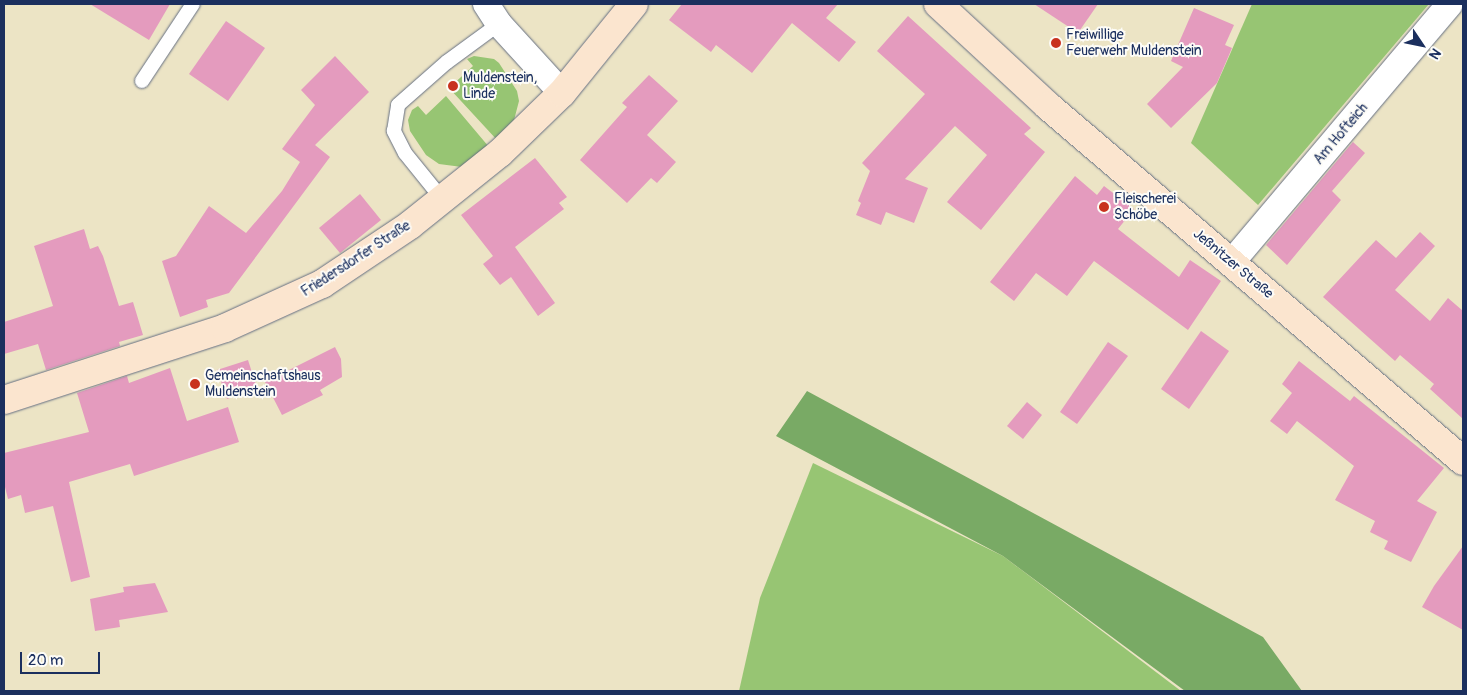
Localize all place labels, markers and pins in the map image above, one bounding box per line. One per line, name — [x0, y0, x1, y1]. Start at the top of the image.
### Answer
place label: Freiwillige Feuerwehr Muldenstein — [1066, 27, 1202, 59]
marker: Freiwillige Feuerwehr Muldenstein — [1050, 37, 1062, 49]
place label: Muldenstein, Linde — [463, 70, 537, 102]
marker: Muldenstein, Linde — [447, 80, 459, 92]
place label: Fleischerei Schöbe — [1114, 191, 1176, 223]
marker: Fleischerei Schöbe — [1098, 201, 1110, 213]
place label: Gemeinschaftshaus Muldenstein — [205, 368, 320, 401]
marker: Gemeinschaftshaus Muldenstein — [189, 378, 201, 390]

